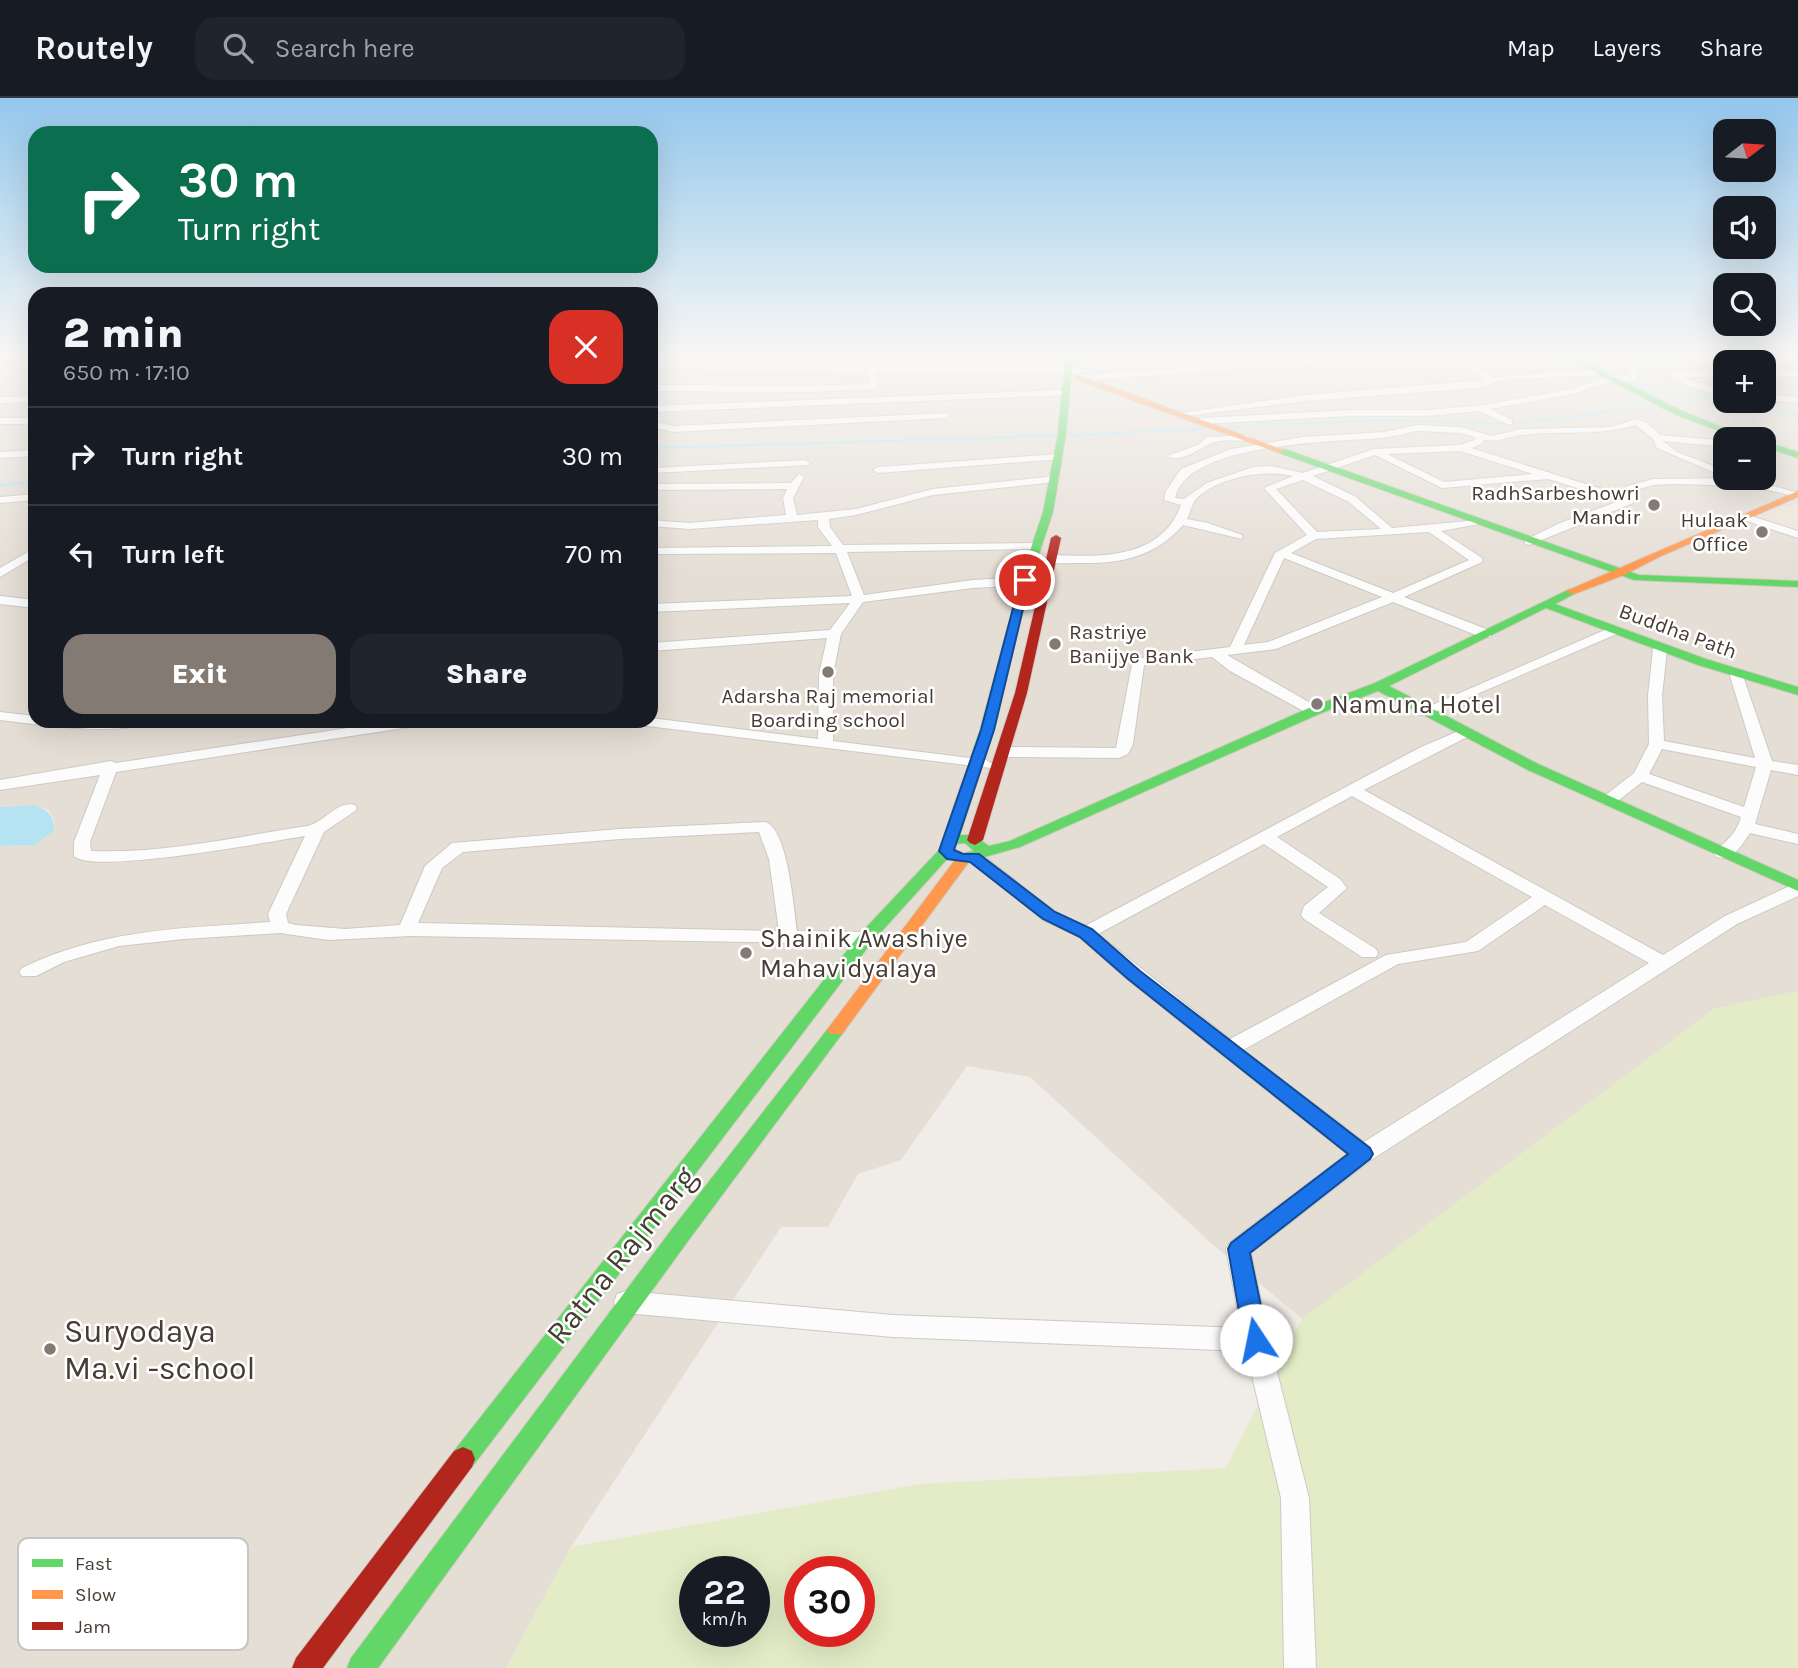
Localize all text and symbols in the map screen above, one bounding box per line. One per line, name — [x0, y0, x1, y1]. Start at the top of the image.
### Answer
search box — [195, 17, 685, 80]
text: Routely — [35, 29, 153, 67]
icon: search — [219, 29, 257, 67]
text: Search here — [275, 33, 415, 64]
text: Map — [1507, 34, 1555, 62]
text: Layers — [1593, 34, 1662, 62]
text: Share — [1700, 34, 1763, 62]
north arrow — [1713, 119, 1776, 182]
map controls — [1713, 119, 1776, 490]
text: 30 m — [178, 152, 298, 209]
icon: right — [63, 154, 154, 245]
button: sound — [1713, 196, 1776, 259]
text: Turn right — [178, 211, 320, 248]
button: search — [1713, 273, 1776, 336]
text: 2 min — [63, 308, 183, 358]
button: close — [549, 310, 623, 384]
button: + — [1713, 350, 1776, 413]
text: 650 m · 17:10 — [63, 359, 190, 386]
button: − — [1713, 427, 1776, 490]
icon: right — [63, 437, 101, 475]
text: Turn right — [122, 441, 243, 472]
text: 30 m — [562, 441, 623, 472]
place label: RadhSarbeshowri Mandir — [1471, 481, 1640, 529]
marker: RadhSarbeshowri Mandir — [1646, 497, 1662, 513]
place label: Hulaak Office — [1680, 508, 1748, 556]
marker: Hulaak Office — [1754, 524, 1770, 540]
icon: left — [63, 535, 101, 573]
text: Turn left — [122, 539, 224, 570]
text: 70 m — [565, 539, 623, 570]
pin — [995, 550, 1055, 610]
icon: arrive — [1006, 561, 1044, 599]
street label: Buddha Path — [1616, 599, 1740, 663]
place label: Rastriye Banijye Bank — [1069, 620, 1194, 668]
button: Exit — [63, 634, 336, 714]
button: Share — [350, 634, 623, 714]
marker: Rastriye Banijye Bank — [1047, 636, 1063, 652]
marker: Adarsha Raj memorial Boarding school — [820, 664, 836, 680]
place label: Adarsha Raj memorial Boarding school — [722, 684, 934, 732]
place label: Namuna Hotel — [1331, 689, 1501, 720]
marker: Namuna Hotel — [1309, 696, 1325, 712]
place label: Shainik Awashiye Mahavidyalaya — [760, 923, 968, 984]
marker: Shainik Awashiye Mahavidyalaya — [738, 945, 754, 961]
street label: Ratna Rajmarg — [539, 1159, 704, 1352]
position arrow — [1219, 1303, 1293, 1377]
place label: Suryodaya Ma.vi -school — [64, 1313, 255, 1387]
marker: Suryodaya Ma.vi -school — [42, 1341, 58, 1357]
legend — [18, 1538, 248, 1650]
text: Fast — [75, 1553, 112, 1575]
speed limit sign: 30 — [784, 1556, 875, 1647]
text: 22 — [703, 1572, 746, 1613]
text: Slow — [75, 1584, 116, 1606]
text: km/h — [702, 1608, 747, 1630]
text: Jam — [75, 1616, 111, 1638]

